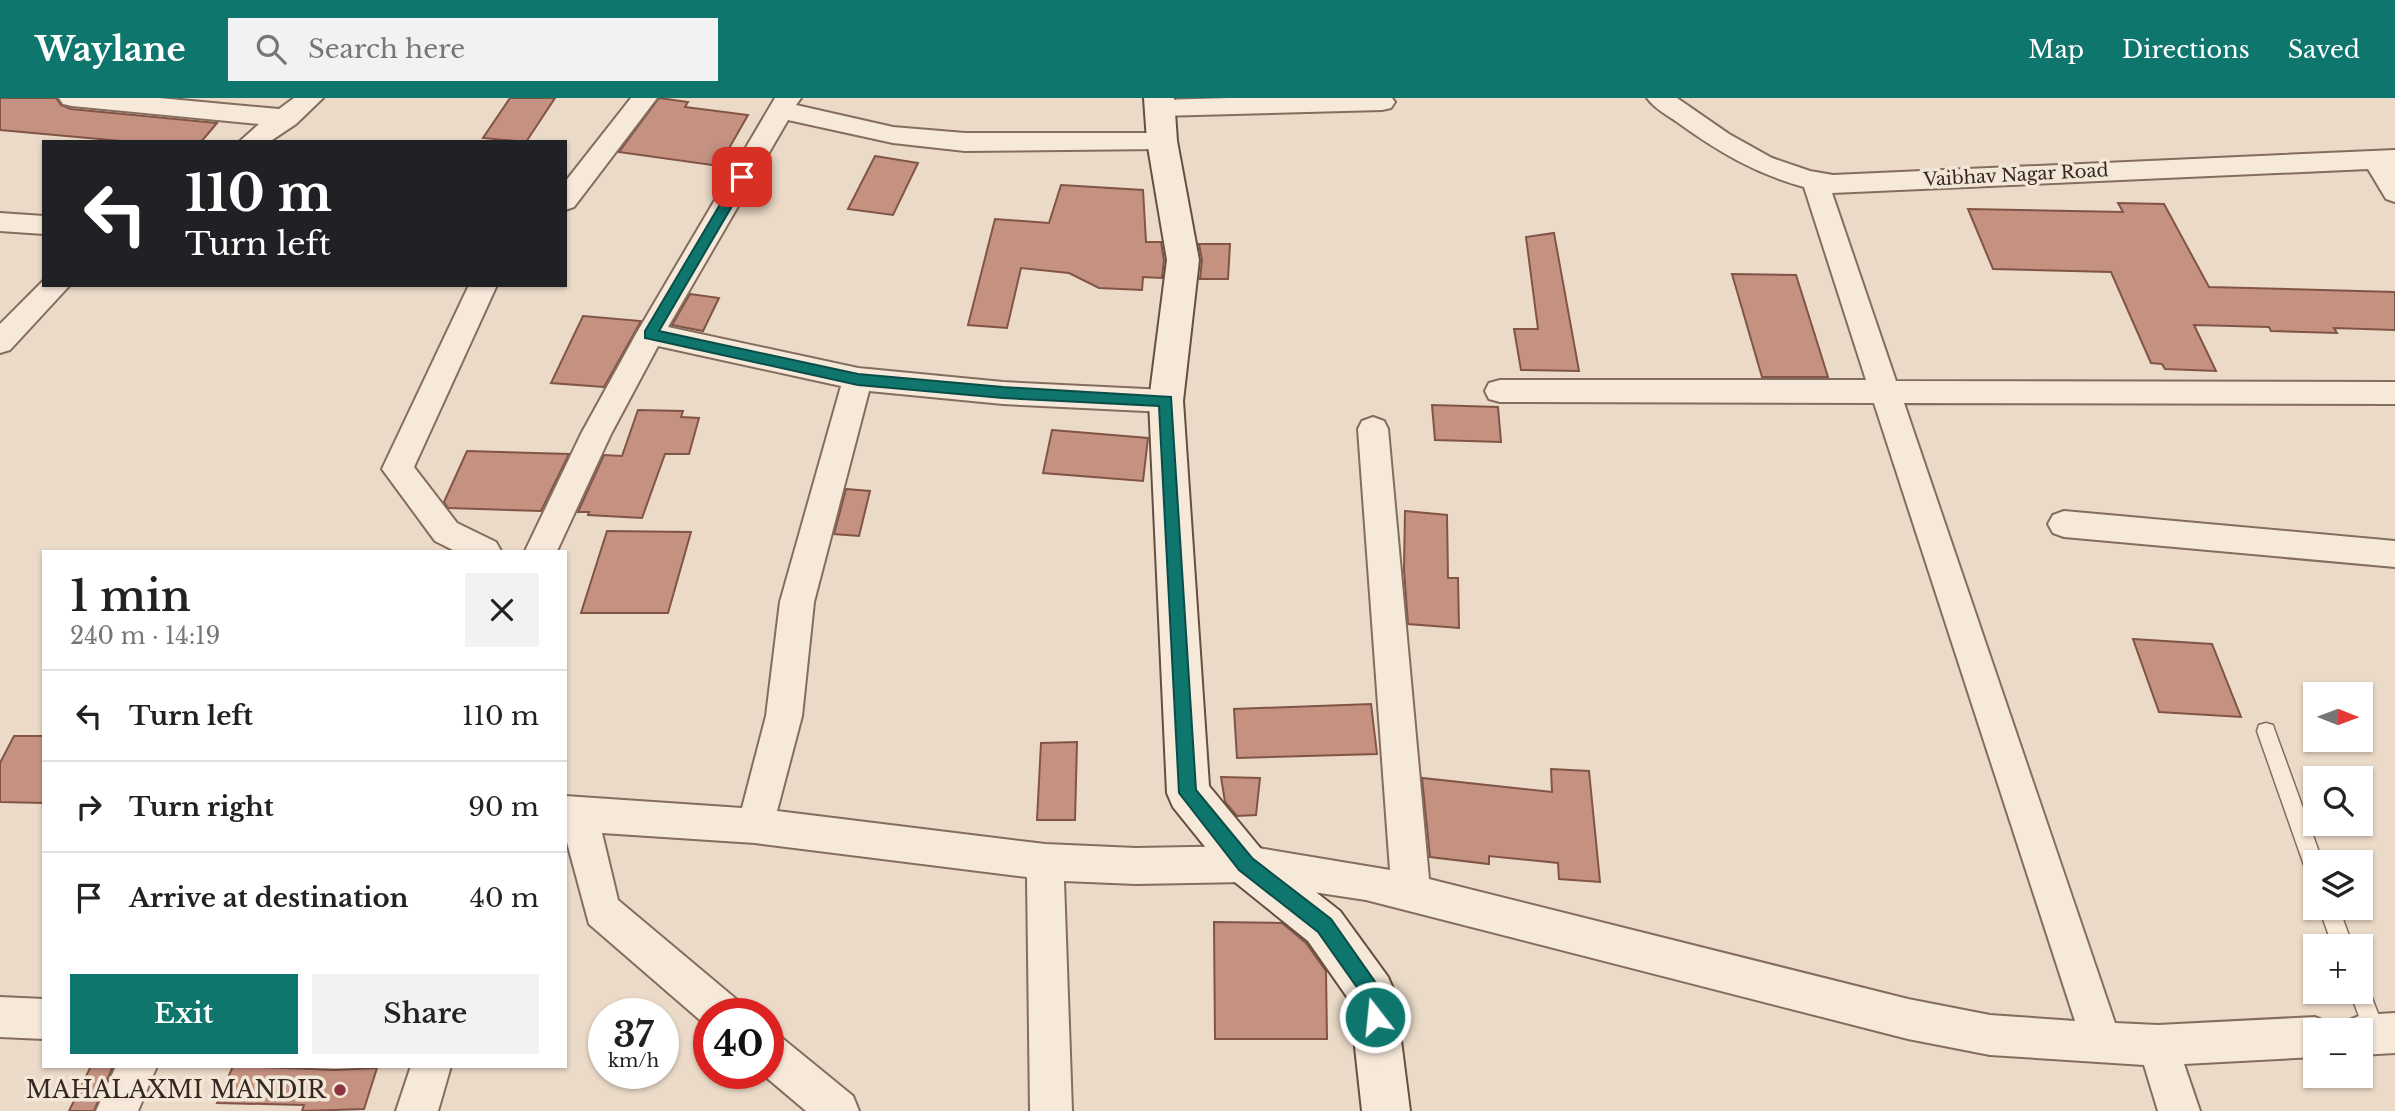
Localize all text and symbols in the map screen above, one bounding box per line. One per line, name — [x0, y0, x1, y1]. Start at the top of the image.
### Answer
search box — [228, 18, 718, 81]
text: Waylane — [35, 29, 186, 70]
icon: search — [252, 30, 290, 68]
text: Search here — [308, 33, 465, 65]
text: Map — [2028, 35, 2084, 64]
text: Directions — [2122, 35, 2250, 64]
text: Saved — [2288, 35, 2360, 64]
pin — [712, 147, 772, 207]
icon: arrive — [723, 158, 761, 196]
street label: Vaibhav Nagar Road — [1922, 159, 2109, 191]
text: 110 m — [185, 163, 332, 224]
icon: left — [70, 168, 161, 259]
text: Turn left — [185, 224, 331, 264]
text: 1 min — [70, 570, 191, 622]
button: close — [465, 573, 539, 647]
text: 240 m · 14:19 — [70, 622, 220, 650]
north arrow — [2303, 682, 2373, 752]
map controls — [2303, 682, 2373, 1088]
icon: left — [70, 697, 108, 735]
text: Turn left — [129, 700, 253, 732]
text: 110 m — [462, 700, 539, 732]
button: search — [2303, 766, 2373, 836]
icon: right — [70, 788, 108, 826]
text: Turn right — [129, 791, 274, 823]
text: 90 m — [468, 791, 539, 823]
button: layers — [2303, 850, 2373, 920]
icon: arrive — [70, 879, 108, 917]
text: Arrive at destination — [129, 882, 409, 914]
text: 40 m — [470, 882, 539, 914]
button: + — [2303, 934, 2373, 1004]
button: Exit — [70, 974, 298, 1054]
button: Share — [312, 974, 539, 1054]
position arrow — [1338, 980, 1412, 1054]
speed limit sign: 40 — [693, 998, 784, 1089]
text: 37 — [613, 1013, 654, 1056]
button: − — [2303, 1018, 2373, 1088]
text: km/h — [608, 1050, 659, 1072]
place label: MAHALAXMI MANDIR — [26, 1075, 327, 1104]
marker: MAHALAXMI MANDIR — [332, 1082, 348, 1098]

